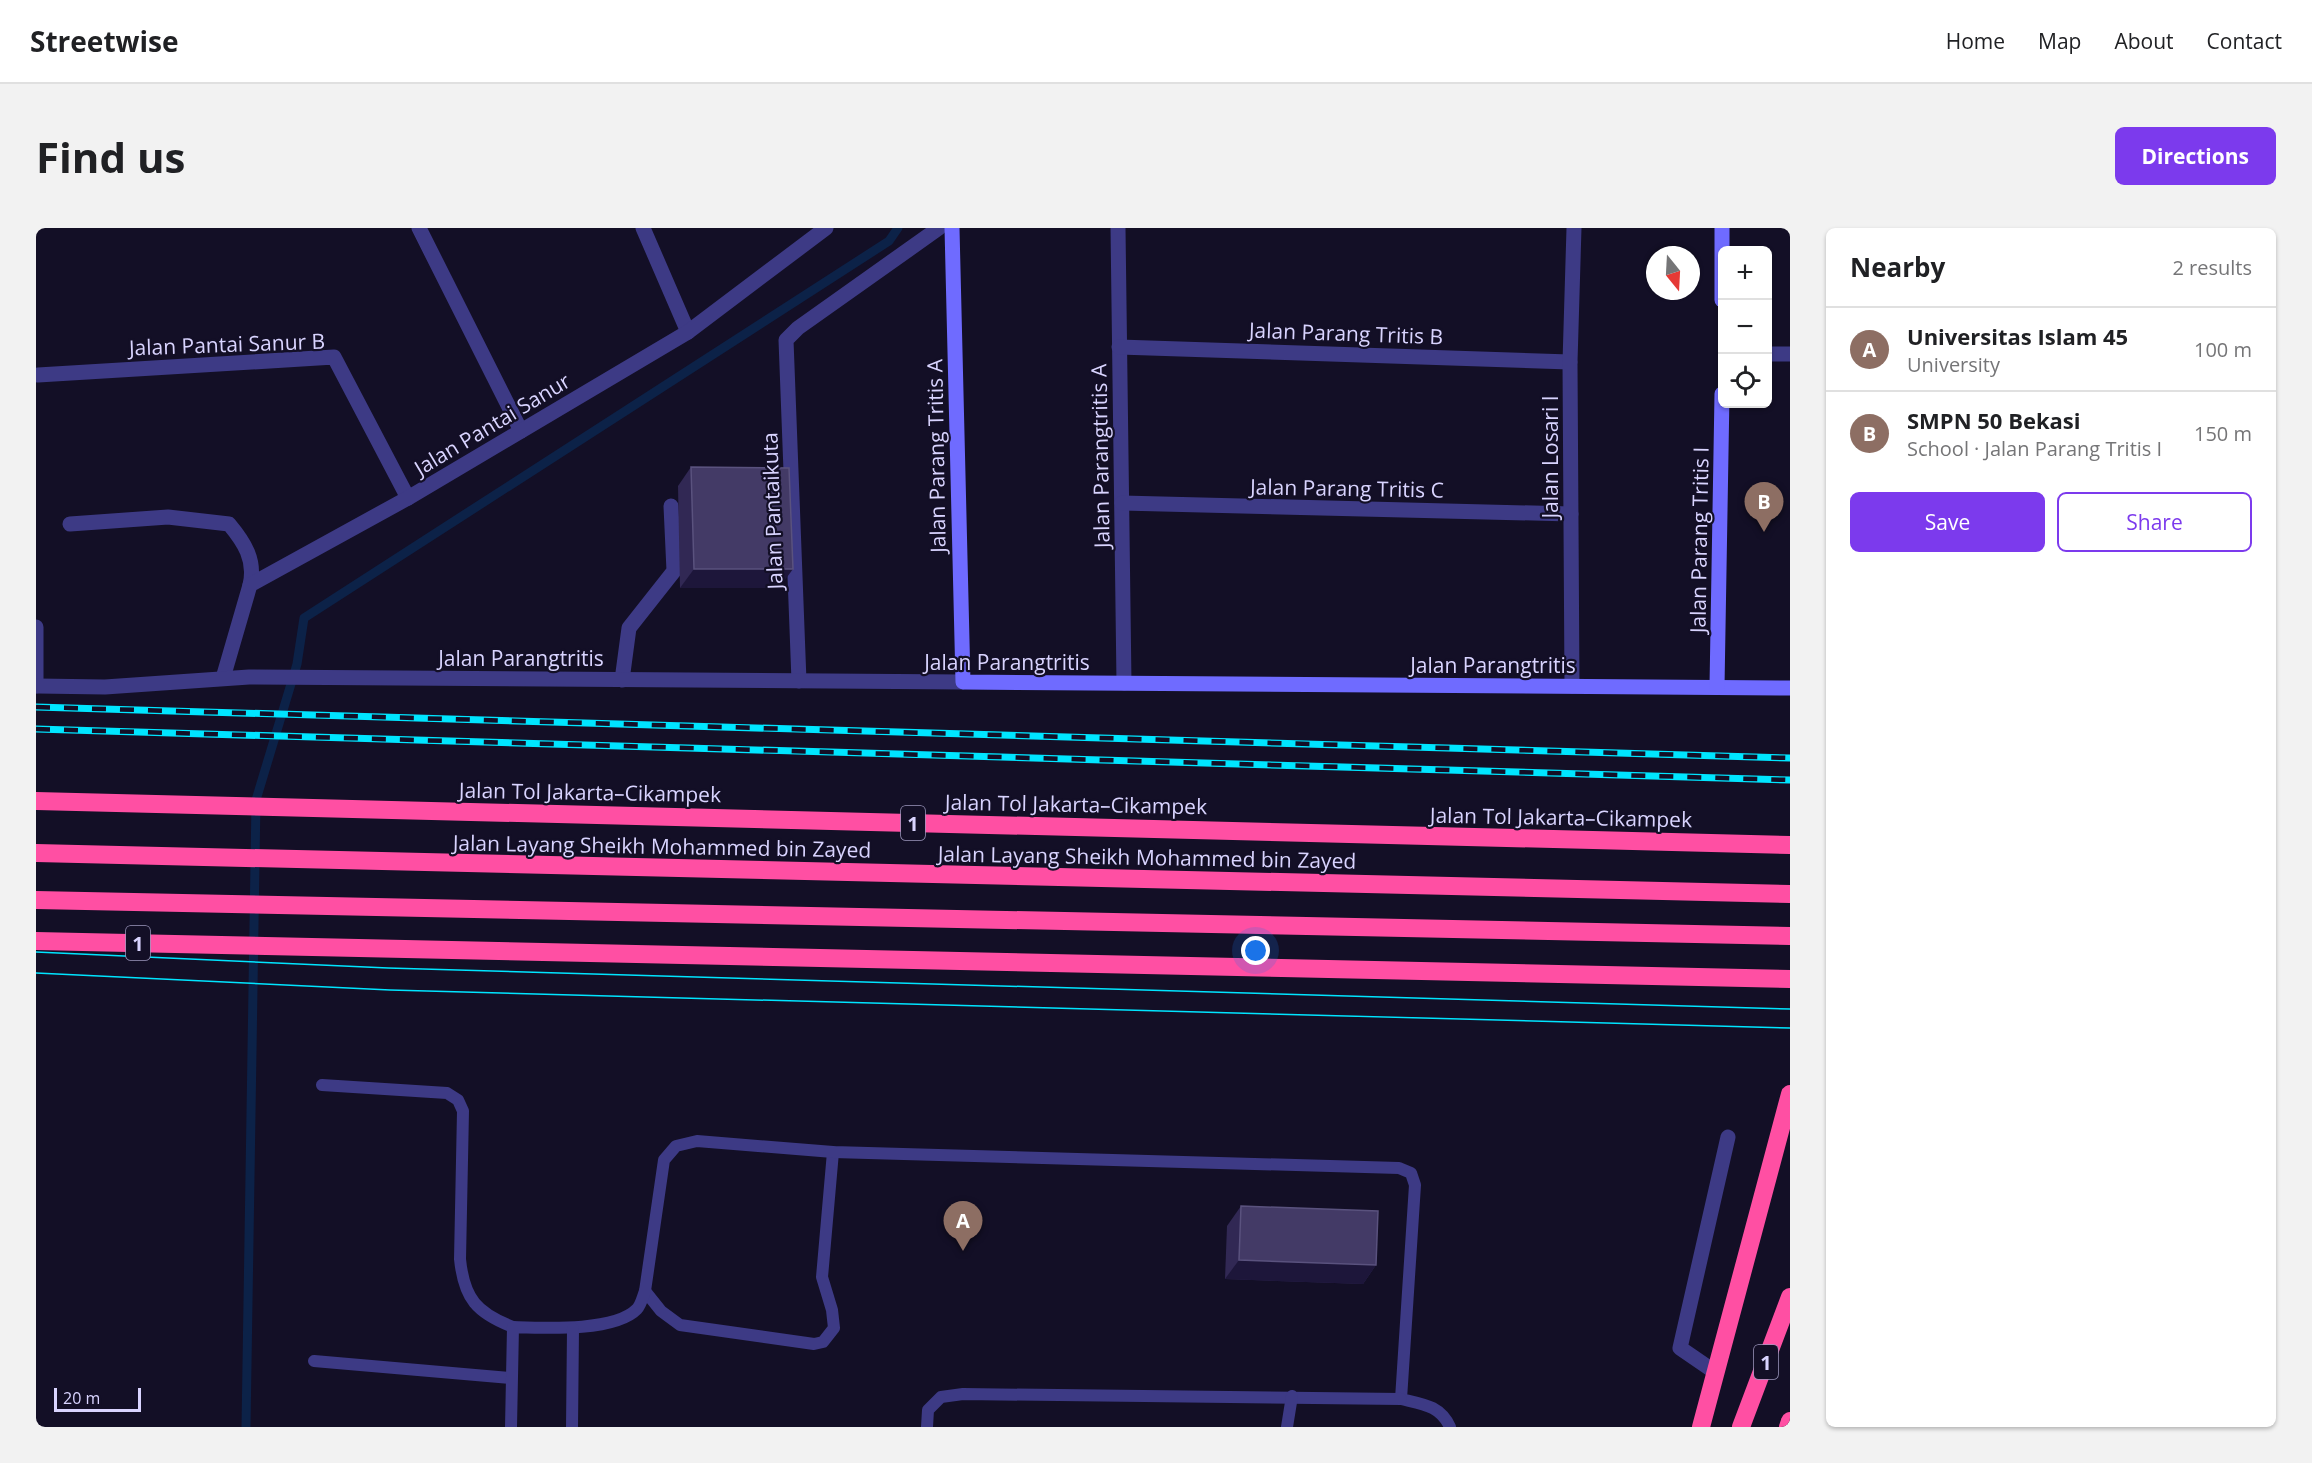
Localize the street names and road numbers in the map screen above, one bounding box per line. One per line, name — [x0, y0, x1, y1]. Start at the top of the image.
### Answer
street label: Jalan Parang Tritis B — [1246, 316, 1444, 350]
street label: Jalan Pantai Sanur B — [126, 327, 326, 361]
street label: Jalan Parang Tritis A — [920, 358, 952, 555]
street label: Jalan Parangtritis A — [1084, 363, 1116, 550]
street label: Jalan Pantai Sanur — [407, 366, 576, 483]
street label: Jalan Losari I — [1536, 395, 1564, 521]
street label: Jalan Pantaikuta — [755, 432, 789, 592]
street label: Jalan Parang Tritis I — [1683, 447, 1715, 635]
street label: Jalan Parang Tritis C — [1248, 472, 1444, 504]
street label: Jalan Parangtritis — [436, 644, 604, 672]
street label: Jalan Parangtritis — [922, 648, 1090, 676]
street label: Jalan Parangtritis — [1408, 651, 1576, 679]
street label: Jalan Tol Jakarta–Cikampek — [457, 776, 721, 808]
street label: Jalan Tol Jakarta–Cikampek — [943, 788, 1207, 820]
street label: Jalan Tol Jakarta–Cikampek — [1428, 801, 1692, 833]
road number: 1 — [901, 806, 925, 840]
street label: Jalan Layang Sheikh Mohammed bin Zayed — [451, 828, 871, 864]
street label: Jalan Layang Sheikh Mohammed bin Zayed — [936, 839, 1356, 875]
road number: 1 — [126, 926, 150, 960]
road number: 1 — [1754, 1345, 1778, 1379]

